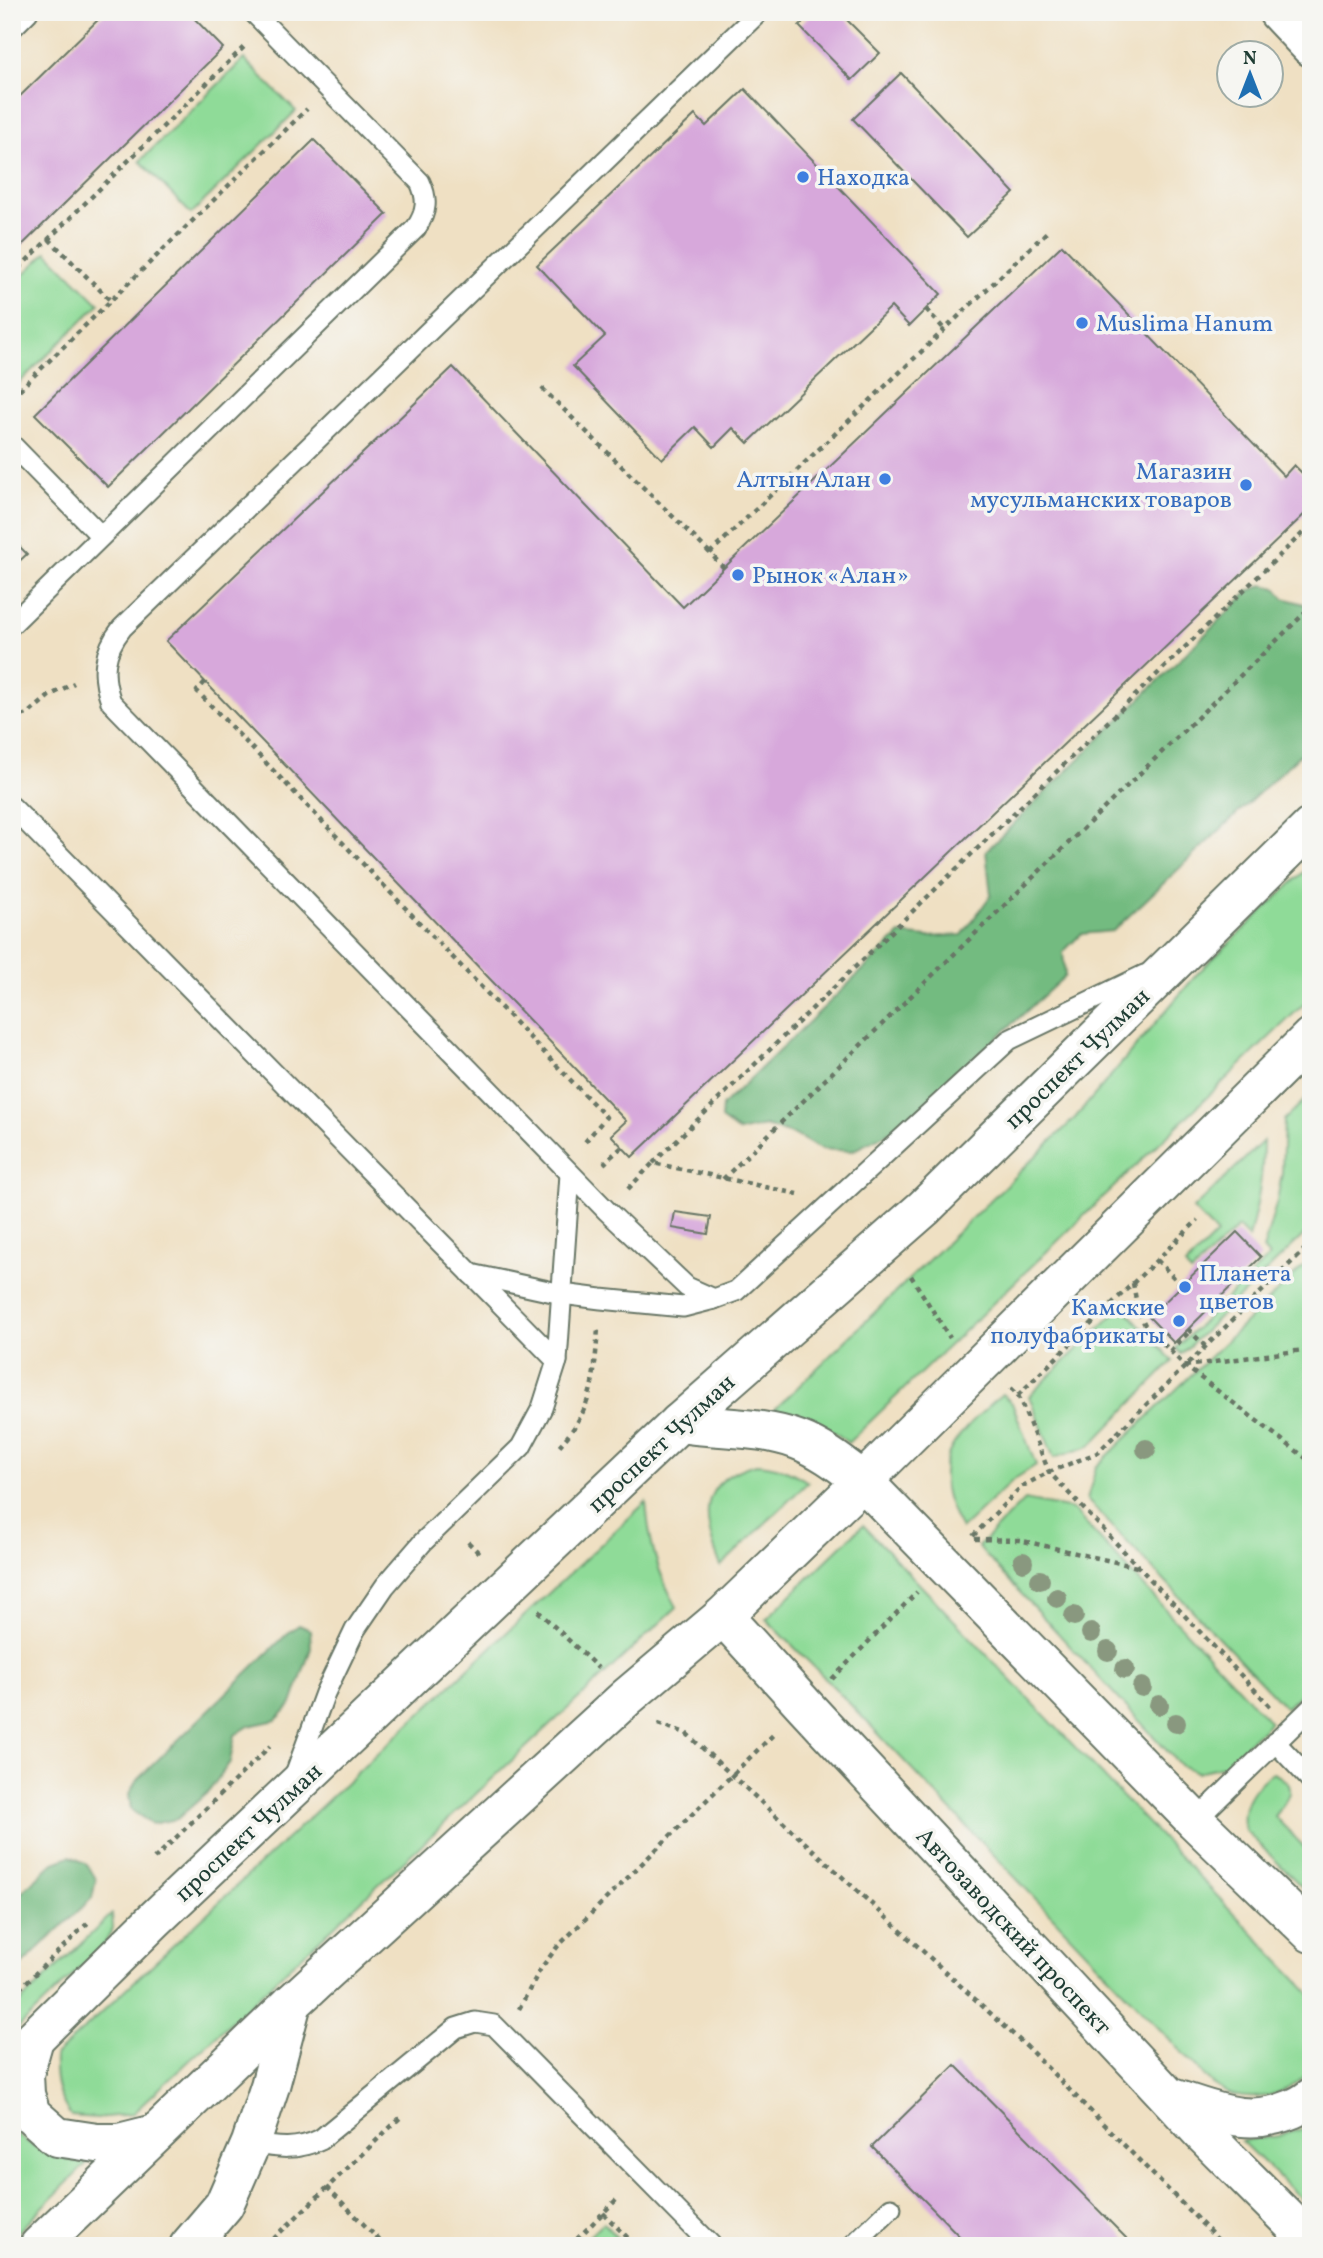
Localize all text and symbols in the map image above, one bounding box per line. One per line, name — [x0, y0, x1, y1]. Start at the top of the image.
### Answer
north arrow — [1214, 38, 1284, 108]
text: N — [1243, 46, 1257, 72]
place label: Находка — [817, 162, 910, 196]
marker: Находка — [795, 169, 811, 185]
place label: Muslima Hanum — [1096, 308, 1273, 342]
marker: Muslima Hanum — [1074, 315, 1090, 331]
place label: Магазин мусульманских товаров — [970, 456, 1232, 518]
place label: Алтын Алан — [736, 464, 871, 498]
marker: Алтын Алан — [877, 471, 893, 487]
marker: Магазин мусульманских товаров — [1238, 477, 1254, 493]
place label: Рынок «Алан» — [752, 560, 909, 594]
marker: Рынок «Алан» — [730, 567, 746, 583]
street label: проспект Чулман — [998, 981, 1159, 1138]
place label: Планета цветов — [1199, 1258, 1292, 1320]
marker: Планета цветов — [1177, 1279, 1193, 1295]
place label: Камские полуфабрикаты — [990, 1292, 1165, 1354]
marker: Камские полуфабрикаты — [1171, 1313, 1187, 1329]
street label: проспект Чулман — [581, 1367, 744, 1522]
street label: проспект Чулман — [168, 1756, 331, 1911]
street label: Автозаводский проспект — [907, 1821, 1118, 2044]

